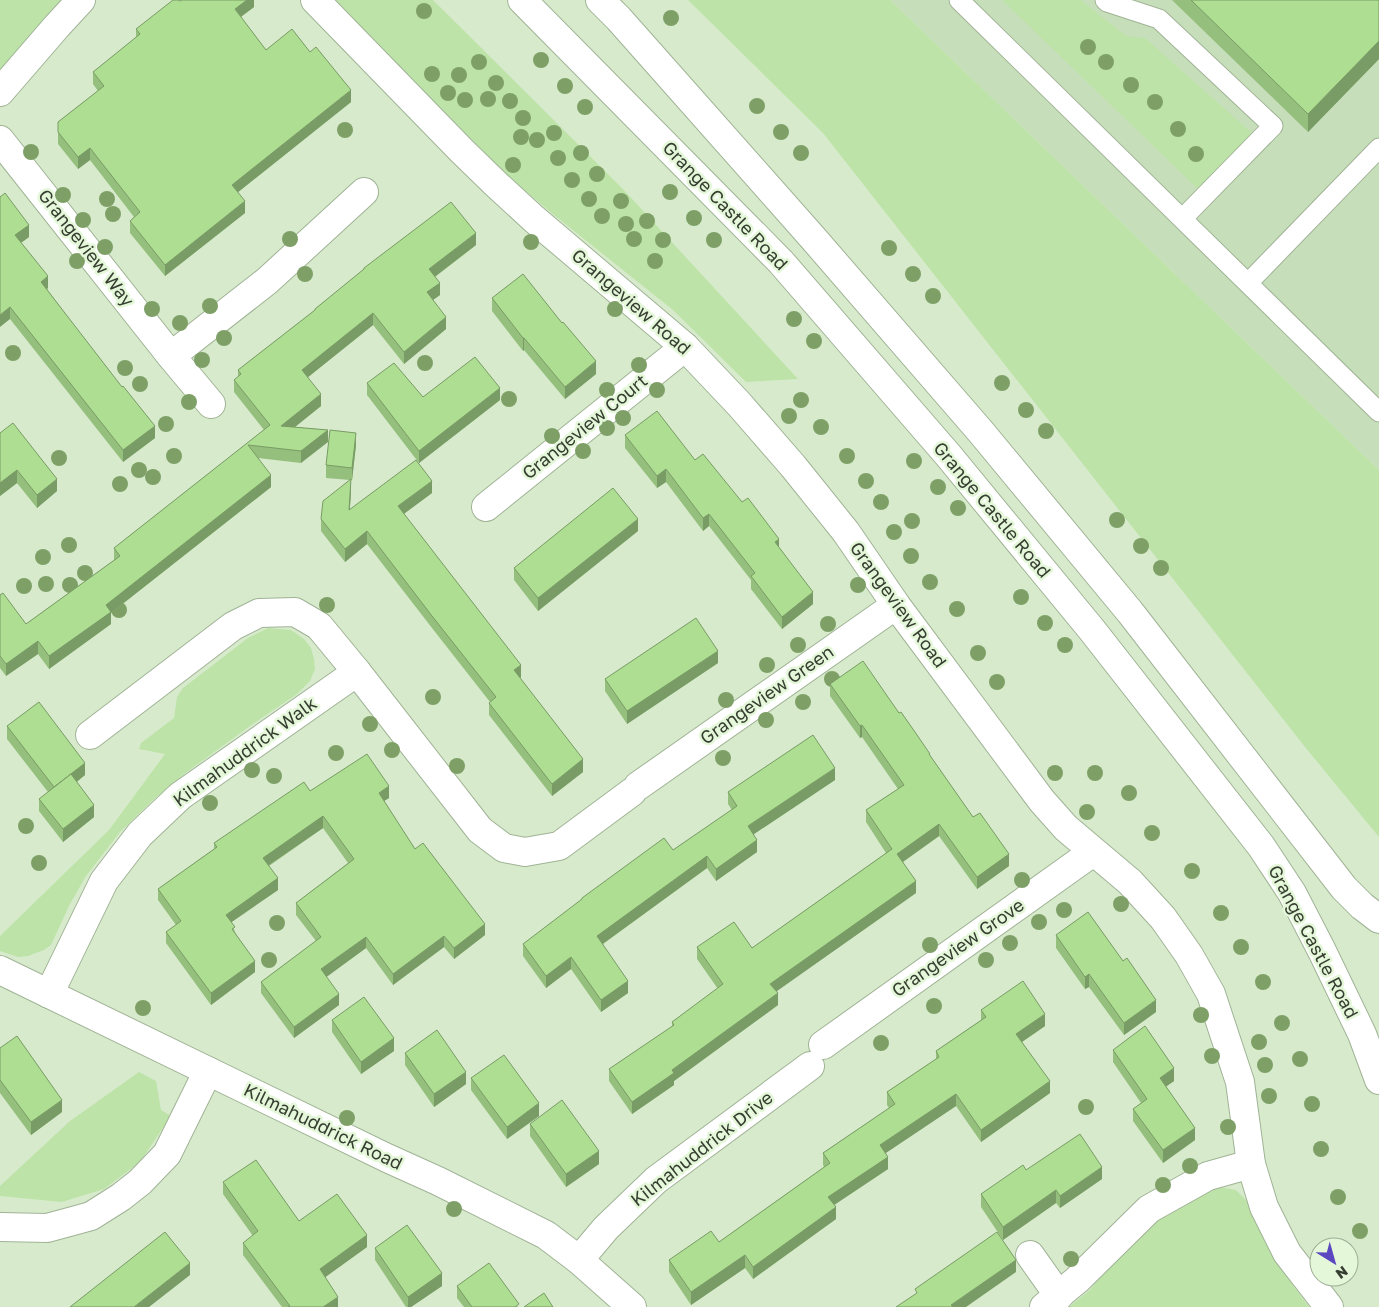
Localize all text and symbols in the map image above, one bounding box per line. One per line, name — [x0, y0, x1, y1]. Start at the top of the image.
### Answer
street label: Grange Castle Road — [659, 136, 793, 274]
street label: Grangeview Way — [34, 184, 139, 310]
street label: Grangeview Road — [568, 244, 696, 359]
street label: Grangeview Court — [517, 369, 651, 483]
street label: Grange Castle Road — [930, 437, 1056, 582]
street label: Grangeview Road — [846, 537, 952, 672]
street label: Grangeview Green — [696, 640, 837, 748]
street label: Kilmahuddrick Walk — [168, 692, 321, 811]
street label: Grange Castle Road — [1264, 861, 1364, 1022]
street label: Grangeview Grove — [887, 893, 1028, 1001]
street label: Kilmahuddrick Road — [241, 1078, 406, 1174]
street label: Kilmahuddrick Drive — [626, 1086, 777, 1210]
north arrow — [1309, 1237, 1359, 1287]
text: N — [1333, 1263, 1351, 1283]

